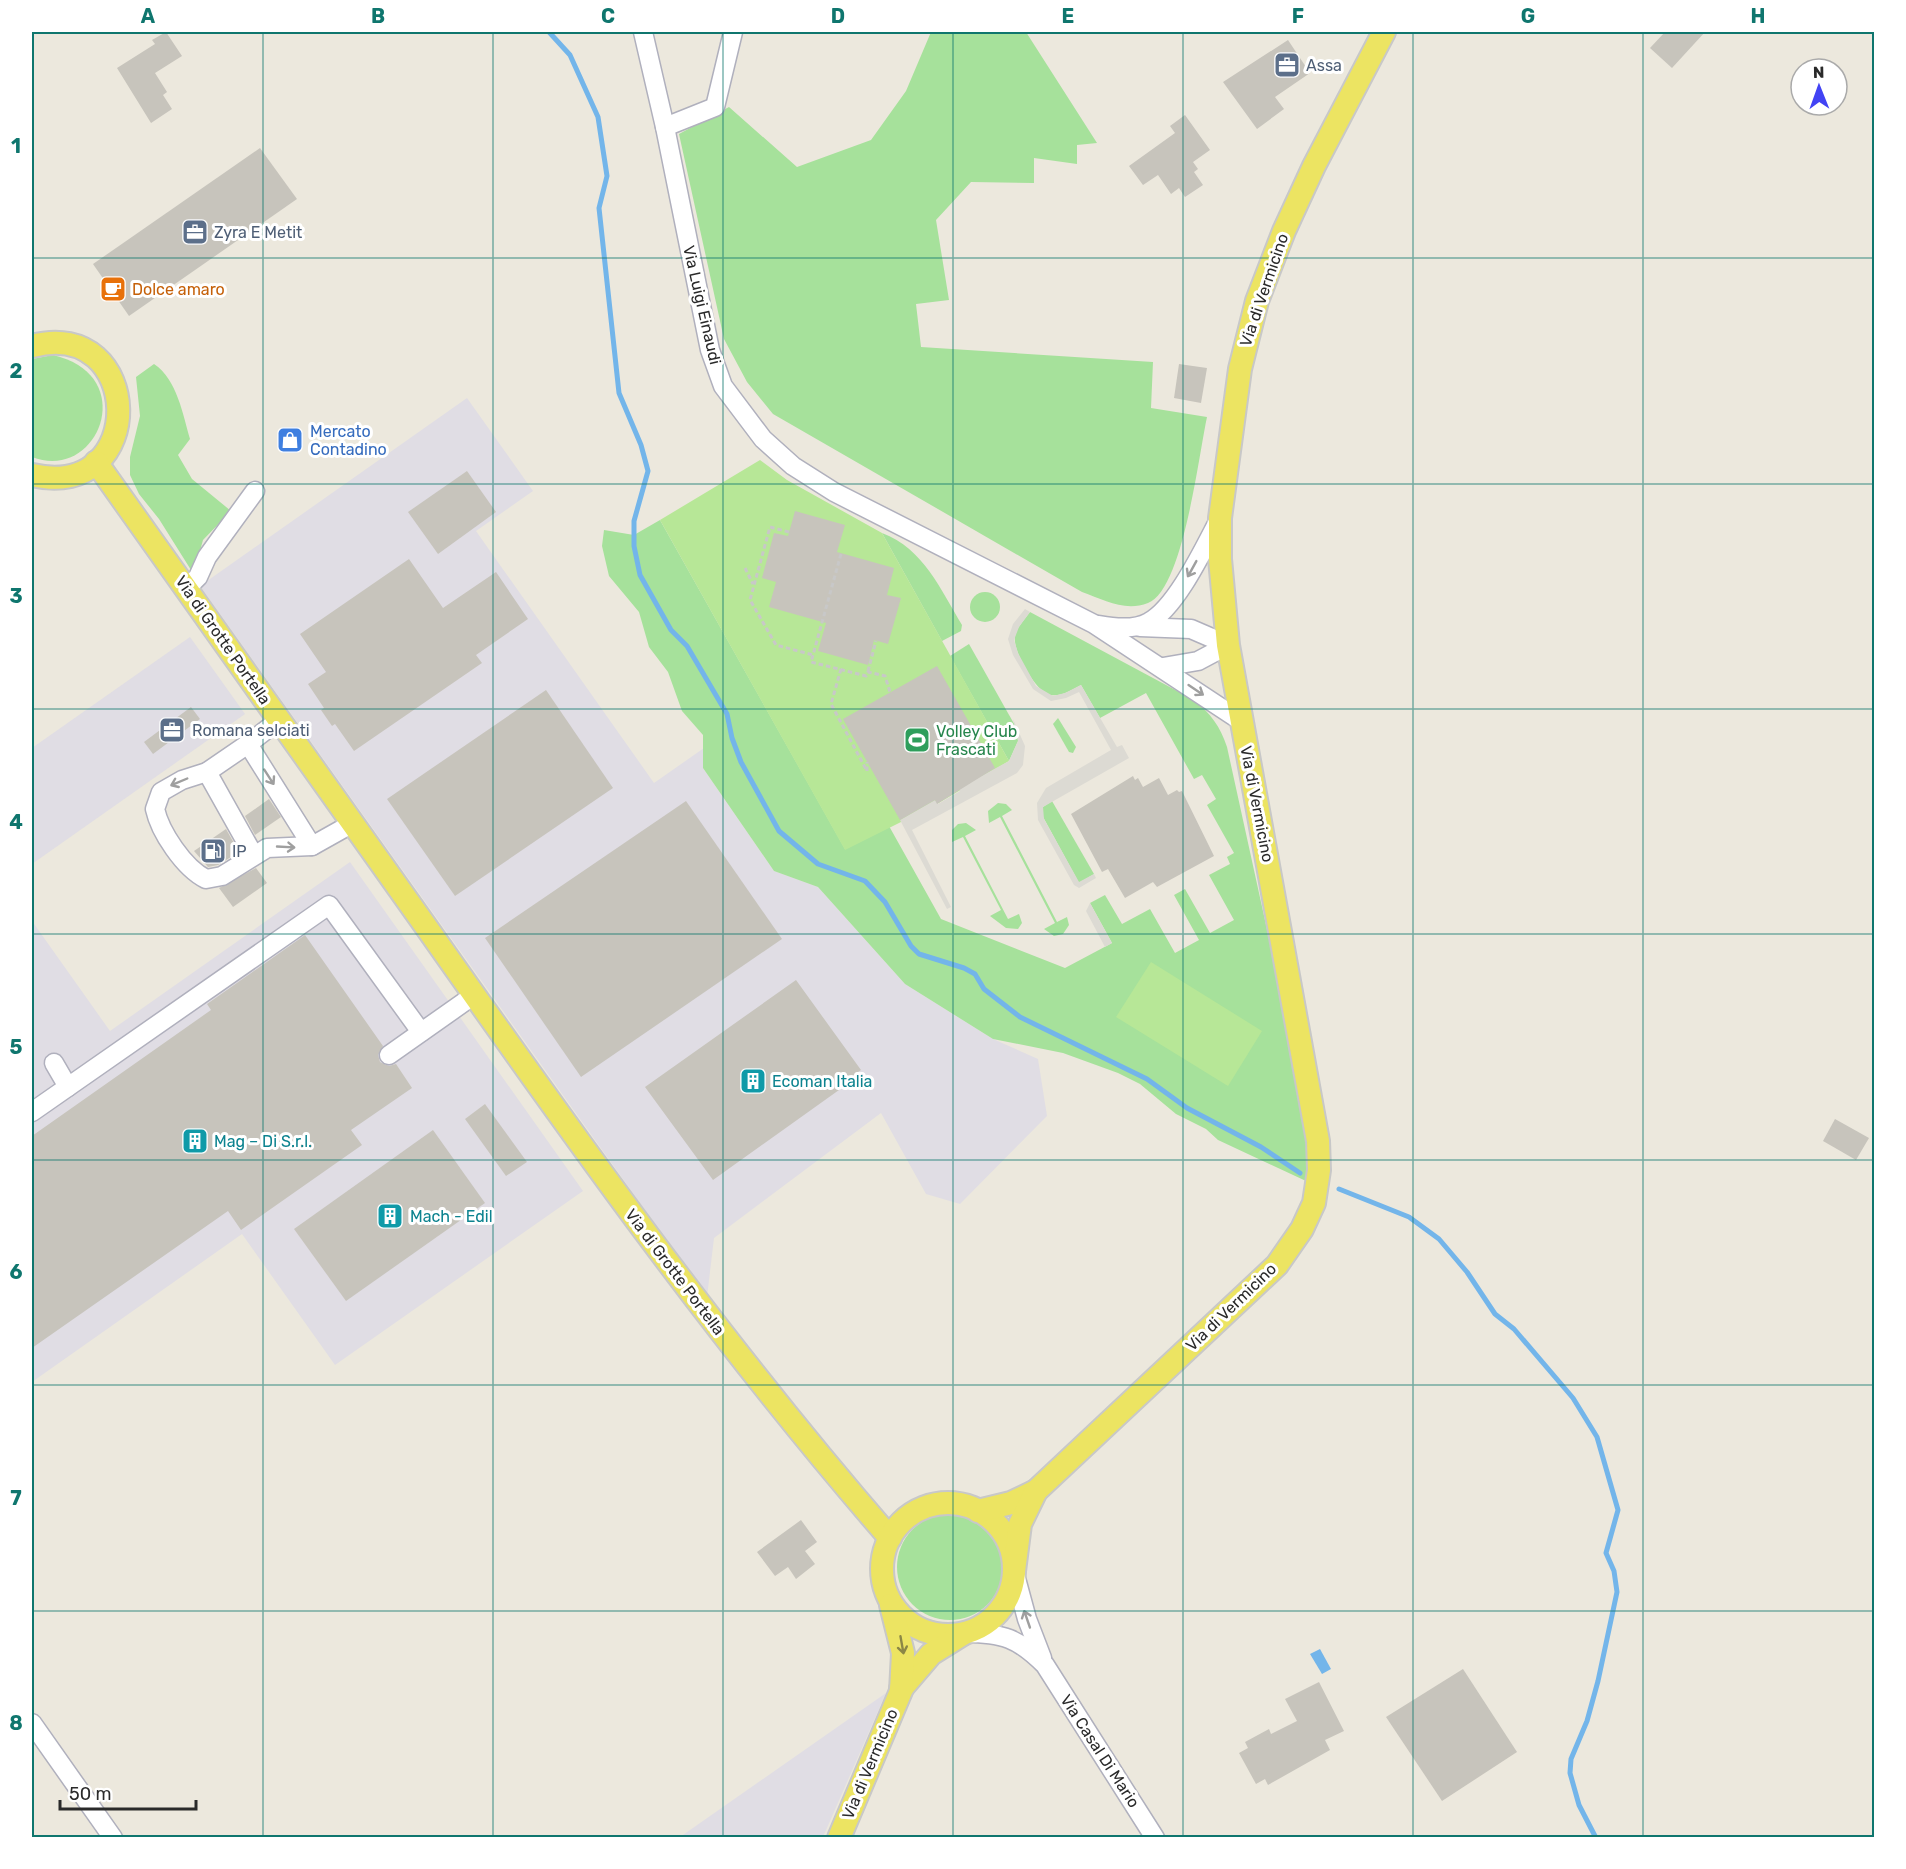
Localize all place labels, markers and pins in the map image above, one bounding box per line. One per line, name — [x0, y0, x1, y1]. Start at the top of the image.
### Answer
office icon: Assa — [1272, 50, 1302, 80]
place label: Assa — [1306, 56, 1342, 75]
office icon: Zyra E Metit — [180, 217, 210, 247]
place label: Zyra E Metit — [214, 223, 302, 242]
cafe icon: Dolce amaro — [98, 274, 128, 304]
place label: Dolce amaro — [132, 280, 225, 299]
place label: Mercato Contadino — [310, 422, 387, 459]
shop icon: Mercato Contadino — [275, 425, 305, 455]
office icon: Romana selciati — [157, 715, 187, 745]
place label: Romana selciati — [192, 721, 310, 740]
place label: Volley Club Frascati — [936, 722, 1017, 759]
sports icon: Volley Club Frascati — [902, 725, 932, 755]
fuel station icon: IP — [198, 836, 228, 866]
place label: IP — [232, 842, 247, 861]
building icon: Ecoman Italia — [738, 1066, 768, 1096]
place label: Ecoman Italia — [772, 1072, 872, 1091]
building icon: Mag – Di S.r.l. — [180, 1126, 210, 1156]
place label: Mag – Di S.r.l. — [214, 1132, 312, 1151]
building icon: Mach - Edil — [375, 1201, 405, 1231]
place label: Mach - Edil — [410, 1207, 493, 1226]

